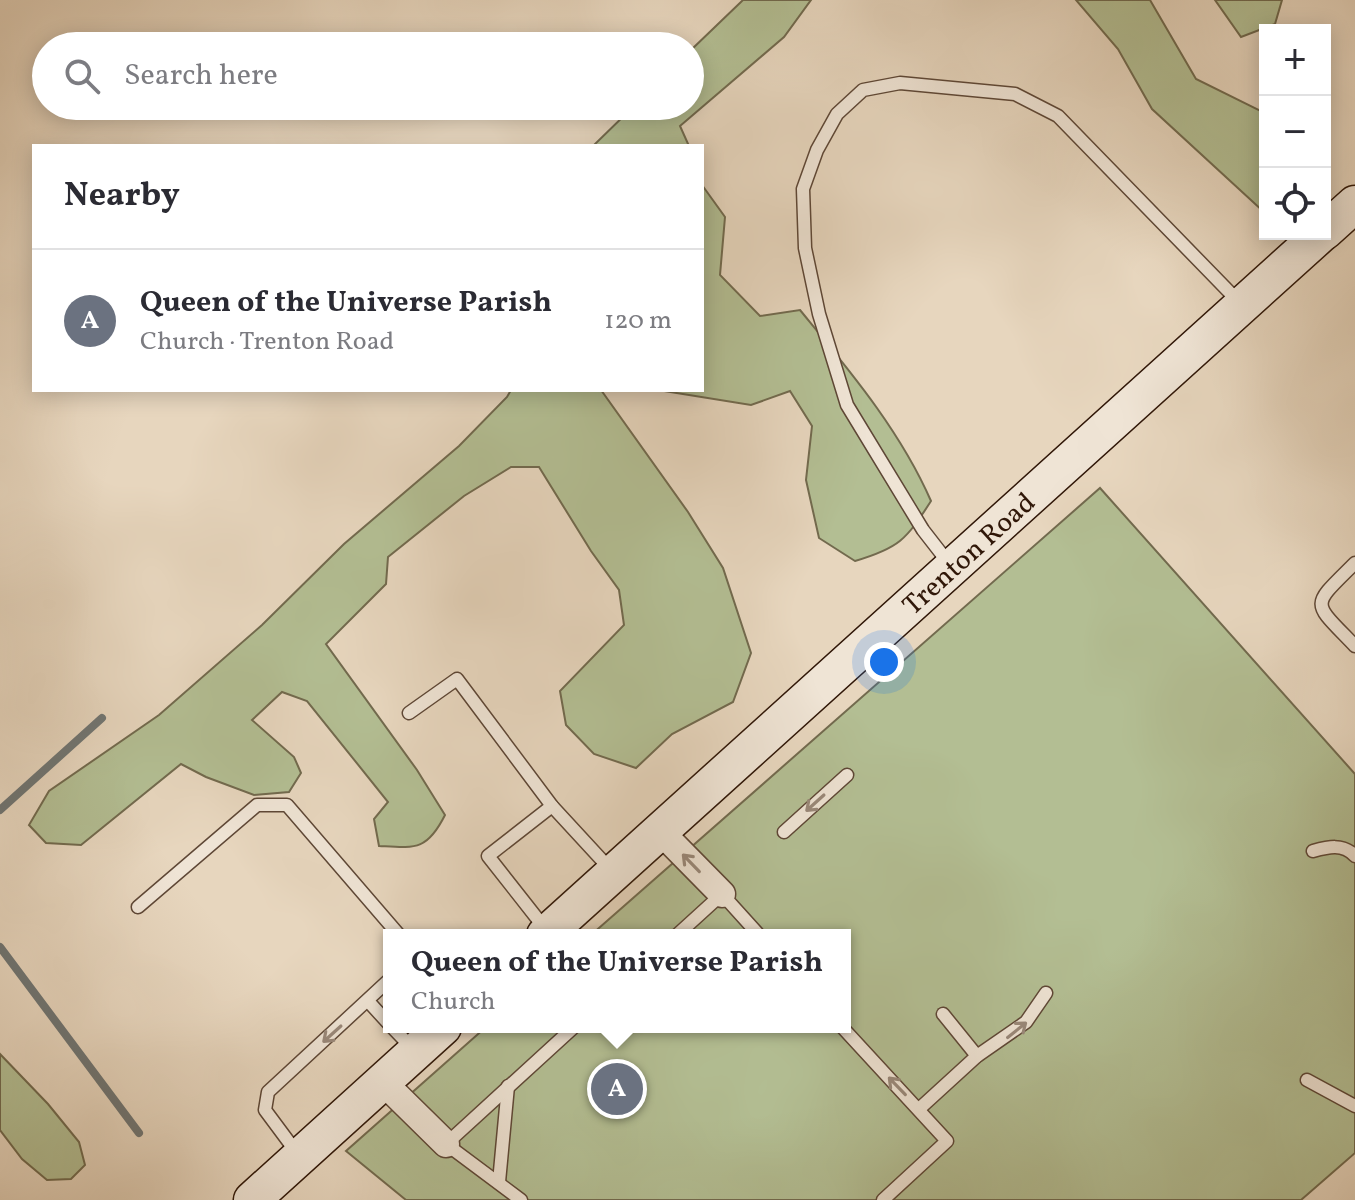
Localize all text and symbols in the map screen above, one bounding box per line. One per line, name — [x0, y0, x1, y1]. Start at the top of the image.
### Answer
map controls — [1259, 24, 1331, 240]
button: + — [1259, 24, 1331, 96]
search box — [32, 32, 704, 120]
icon: search — [60, 54, 104, 98]
text: Search here — [124, 55, 278, 97]
button: − — [1259, 96, 1331, 168]
button: locate — [1259, 168, 1331, 240]
text: Nearby — [64, 173, 180, 220]
text: Queen of the Universe Parish — [140, 282, 552, 324]
text: A — [81, 303, 99, 339]
text: 120 m — [604, 303, 672, 339]
text: Church · Trenton Road — [140, 324, 394, 360]
street label: Trenton Road — [895, 484, 1045, 625]
your location — [864, 642, 904, 682]
one-way arrow — [806, 794, 826, 812]
one-way arrow — [682, 854, 701, 873]
popup — [383, 929, 851, 1033]
text: Queen of the Universe Parish — [411, 942, 823, 984]
text: Church — [411, 984, 496, 1020]
one-way arrow — [1006, 1021, 1026, 1039]
one-way arrow — [322, 1024, 342, 1043]
pin: A — [591, 1059, 643, 1119]
one-way arrow — [888, 1077, 907, 1096]

